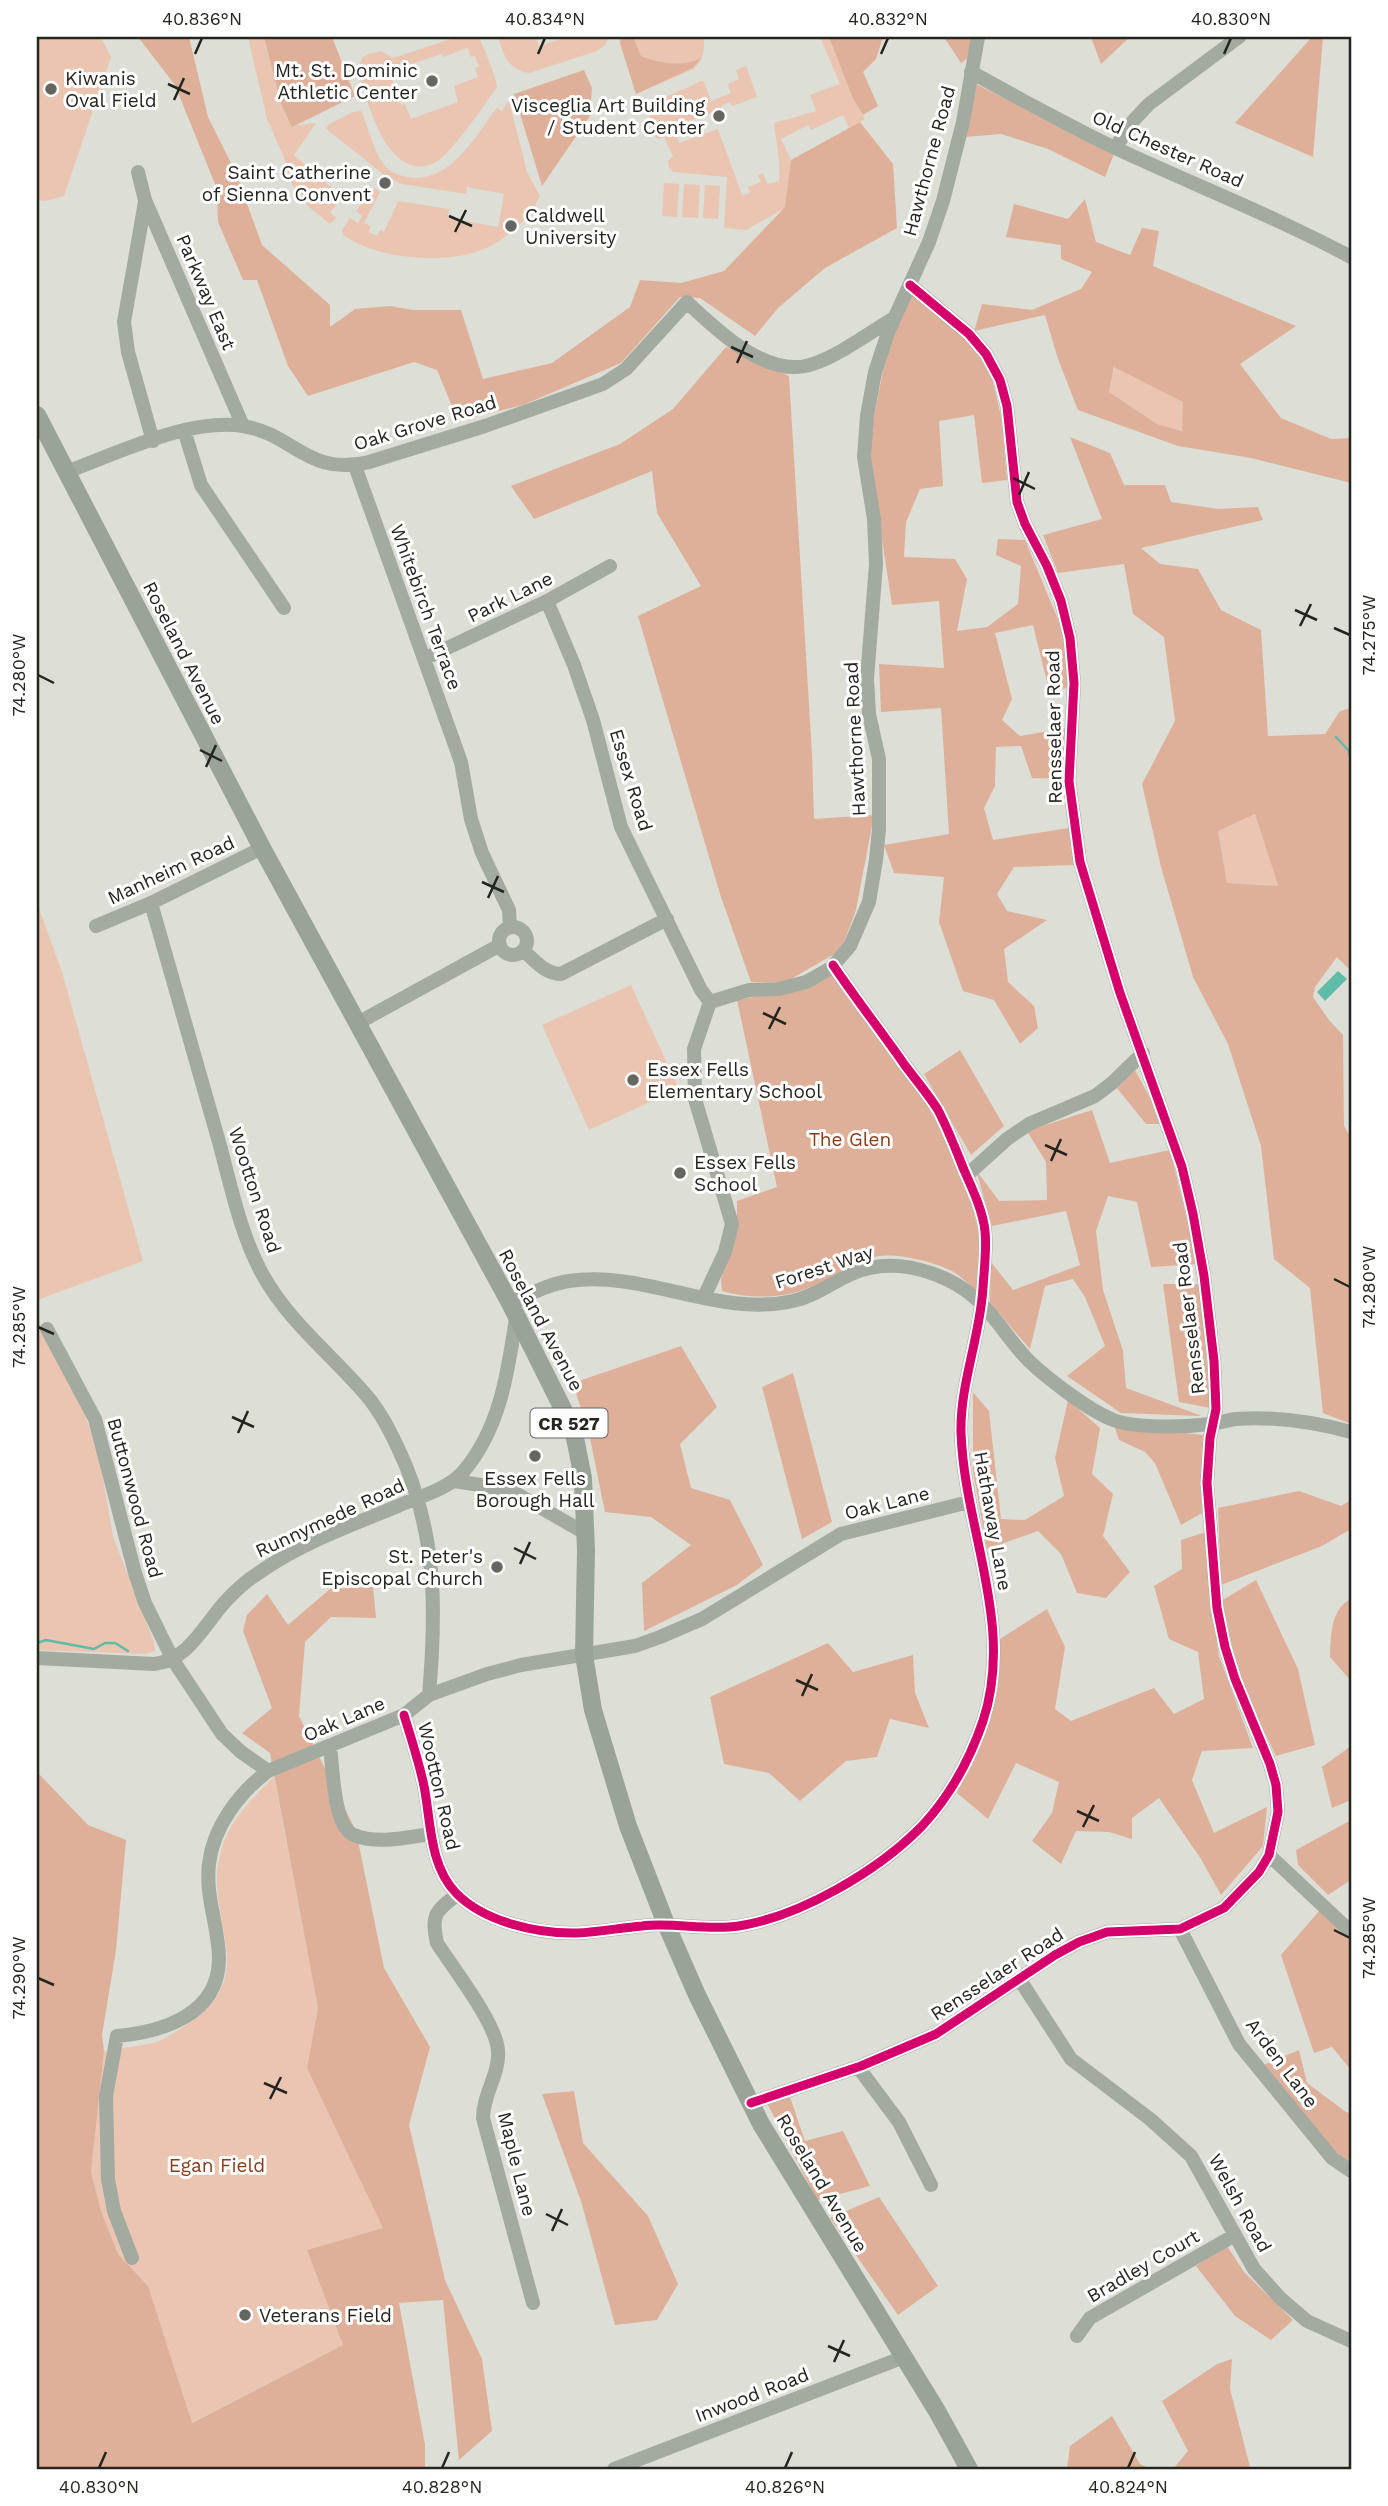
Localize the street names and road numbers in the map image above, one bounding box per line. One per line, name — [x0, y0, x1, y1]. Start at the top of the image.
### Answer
street label: Hawthorne Road — [898, 83, 960, 239]
street label: Old Chester Road — [1089, 105, 1247, 193]
street label: Parkway East — [171, 231, 241, 353]
street label: Oak Grove Road — [351, 390, 499, 456]
street label: Whitebirch Terrace — [385, 521, 467, 693]
street label: Park Lane — [464, 567, 556, 627]
street label: Roseland Avenue — [138, 577, 230, 729]
street label: Rensselaer Road — [1041, 650, 1067, 804]
street label: Hawthorne Road — [839, 661, 871, 817]
street label: Essex Road — [605, 726, 657, 834]
street label: Manheim Road — [104, 831, 238, 909]
street label: Wootton Road — [224, 1124, 286, 1256]
street label: Forest Way — [772, 1240, 876, 1294]
street label: Rensselaer Road — [1168, 1240, 1210, 1396]
street label: Roseland Avenue — [494, 1245, 588, 1395]
road number: CR 527 — [530, 1408, 608, 1438]
street label: Buttonwood Road — [103, 1415, 167, 1581]
street label: Hathaway Lane — [969, 1450, 1017, 1592]
street label: Runnymede Road — [252, 1473, 408, 1563]
street label: Oak Lane — [842, 1481, 932, 1525]
street label: Oak Lane — [300, 1691, 388, 1747]
street label: Wootton Road — [413, 1720, 465, 1852]
street label: Rensselaer Road — [926, 1922, 1068, 2026]
street label: Arden Lane — [1241, 2014, 1323, 2112]
street label: Maple Lane — [493, 2109, 541, 2219]
street label: Roseland Avenue — [771, 2109, 873, 2257]
street label: Welsh Road — [1204, 2150, 1276, 2256]
street label: Bradley Court — [1083, 2225, 1203, 2307]
street label: Inwood Road — [692, 2363, 812, 2427]

